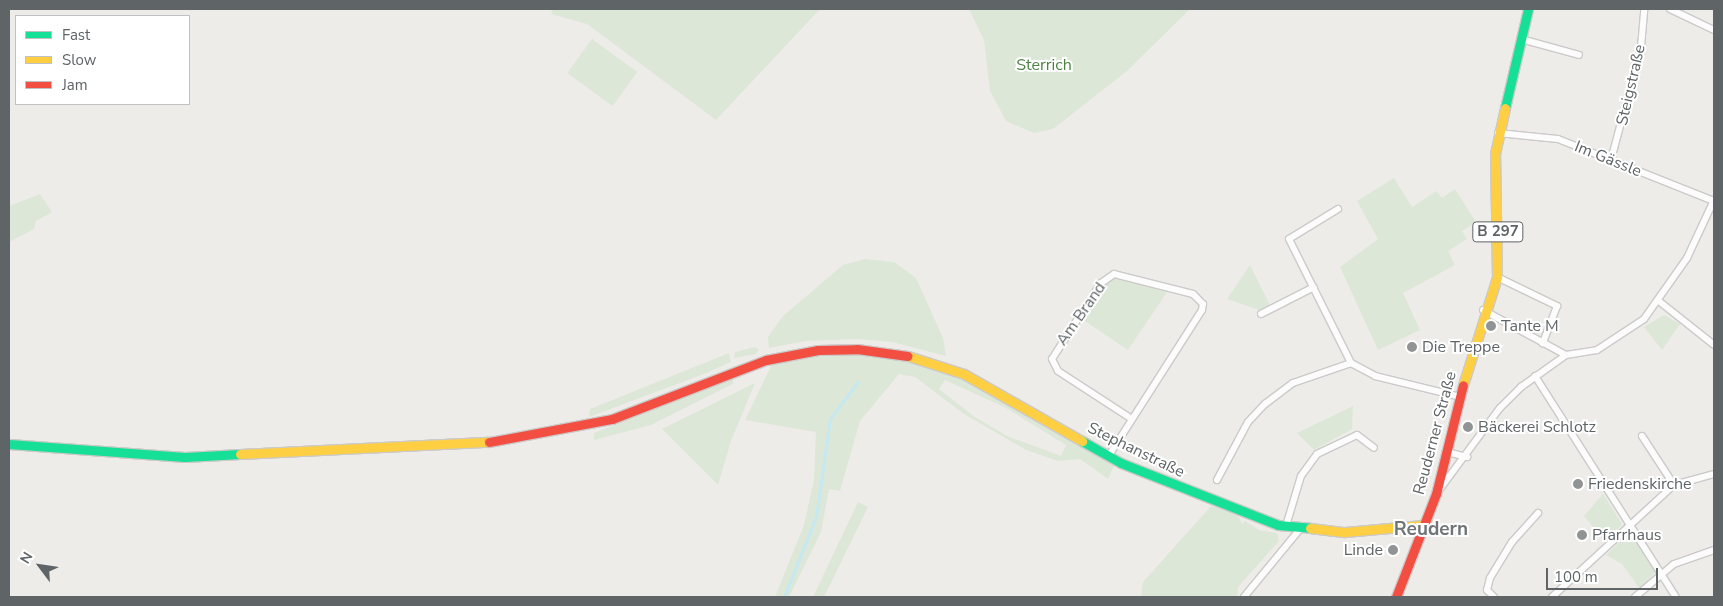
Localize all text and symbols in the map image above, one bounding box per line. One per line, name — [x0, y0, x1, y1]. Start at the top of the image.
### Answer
legend — [15, 15, 190, 105]
text: Fast — [62, 25, 90, 45]
street label: Steigstraße — [1612, 43, 1650, 127]
text: Slow — [62, 50, 96, 70]
park label: Sterrich — [1016, 55, 1072, 75]
text: Jam — [62, 75, 88, 95]
street label: Im Gässle — [1572, 137, 1644, 181]
road number: B 297 — [1472, 220, 1524, 244]
street label: Am Brand — [1052, 279, 1110, 349]
place label: Tante M — [1501, 316, 1559, 336]
marker: Tante M — [1485, 320, 1497, 332]
place label: Die Treppe — [1422, 337, 1500, 357]
marker: Die Treppe — [1406, 341, 1418, 353]
street label: Reuderner Straße — [1409, 369, 1461, 497]
place label: Bäckerei Schlotz — [1478, 417, 1596, 437]
street label: Stephanstraße — [1084, 418, 1188, 482]
marker: Bäckerei Schlotz — [1462, 421, 1474, 433]
place label: Friedenskirche — [1588, 474, 1692, 494]
marker: Friedenskirche — [1572, 478, 1584, 490]
district label: Reudern — [1394, 519, 1468, 541]
place label: Pfarrhaus — [1592, 525, 1662, 545]
marker: Pfarrhaus — [1576, 529, 1588, 541]
place label: Linde — [1344, 540, 1383, 560]
north arrow — [15, 541, 65, 591]
marker: Linde — [1387, 544, 1399, 556]
text: N — [16, 549, 38, 567]
scale bar — [1548, 558, 1660, 590]
text: 100 m — [1554, 567, 1598, 587]

